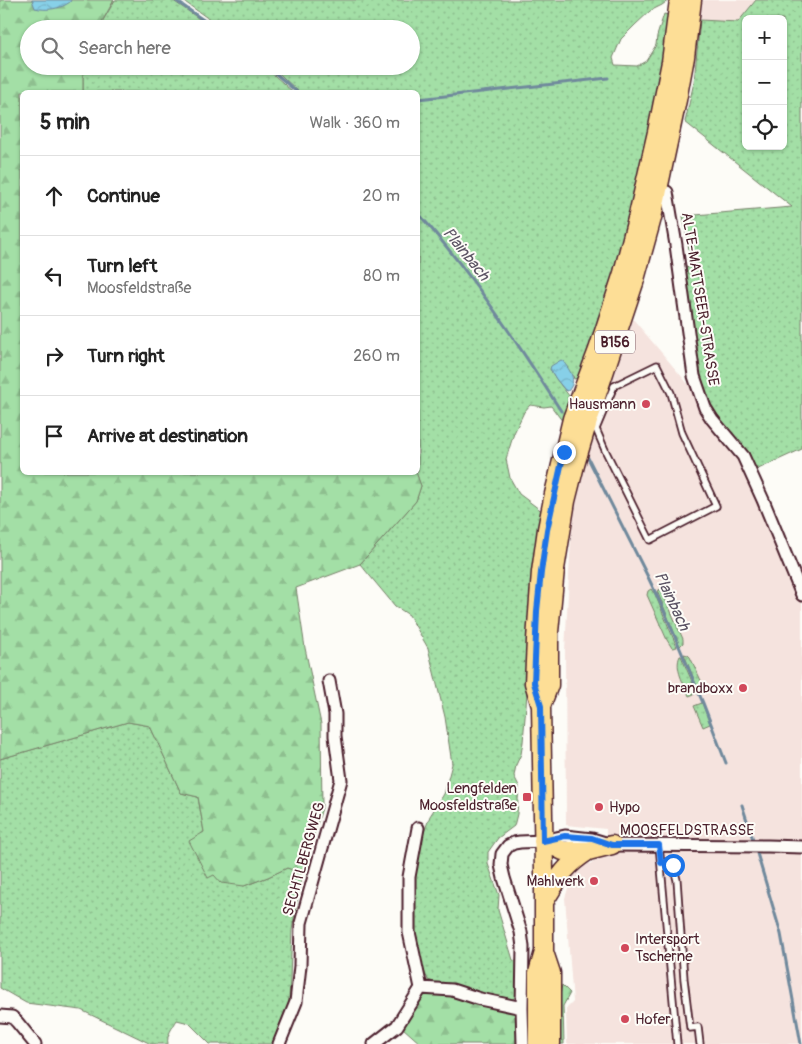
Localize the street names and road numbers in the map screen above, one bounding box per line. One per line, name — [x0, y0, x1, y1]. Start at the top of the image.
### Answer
street label: ALTE-MATTSEER-STRASSE — [677, 211, 723, 387]
road number: B156 — [595, 331, 635, 354]
street label: SECHTLBERGWEG — [279, 800, 329, 918]
street label: MOOSFELDSTRASSE — [620, 821, 754, 840]

